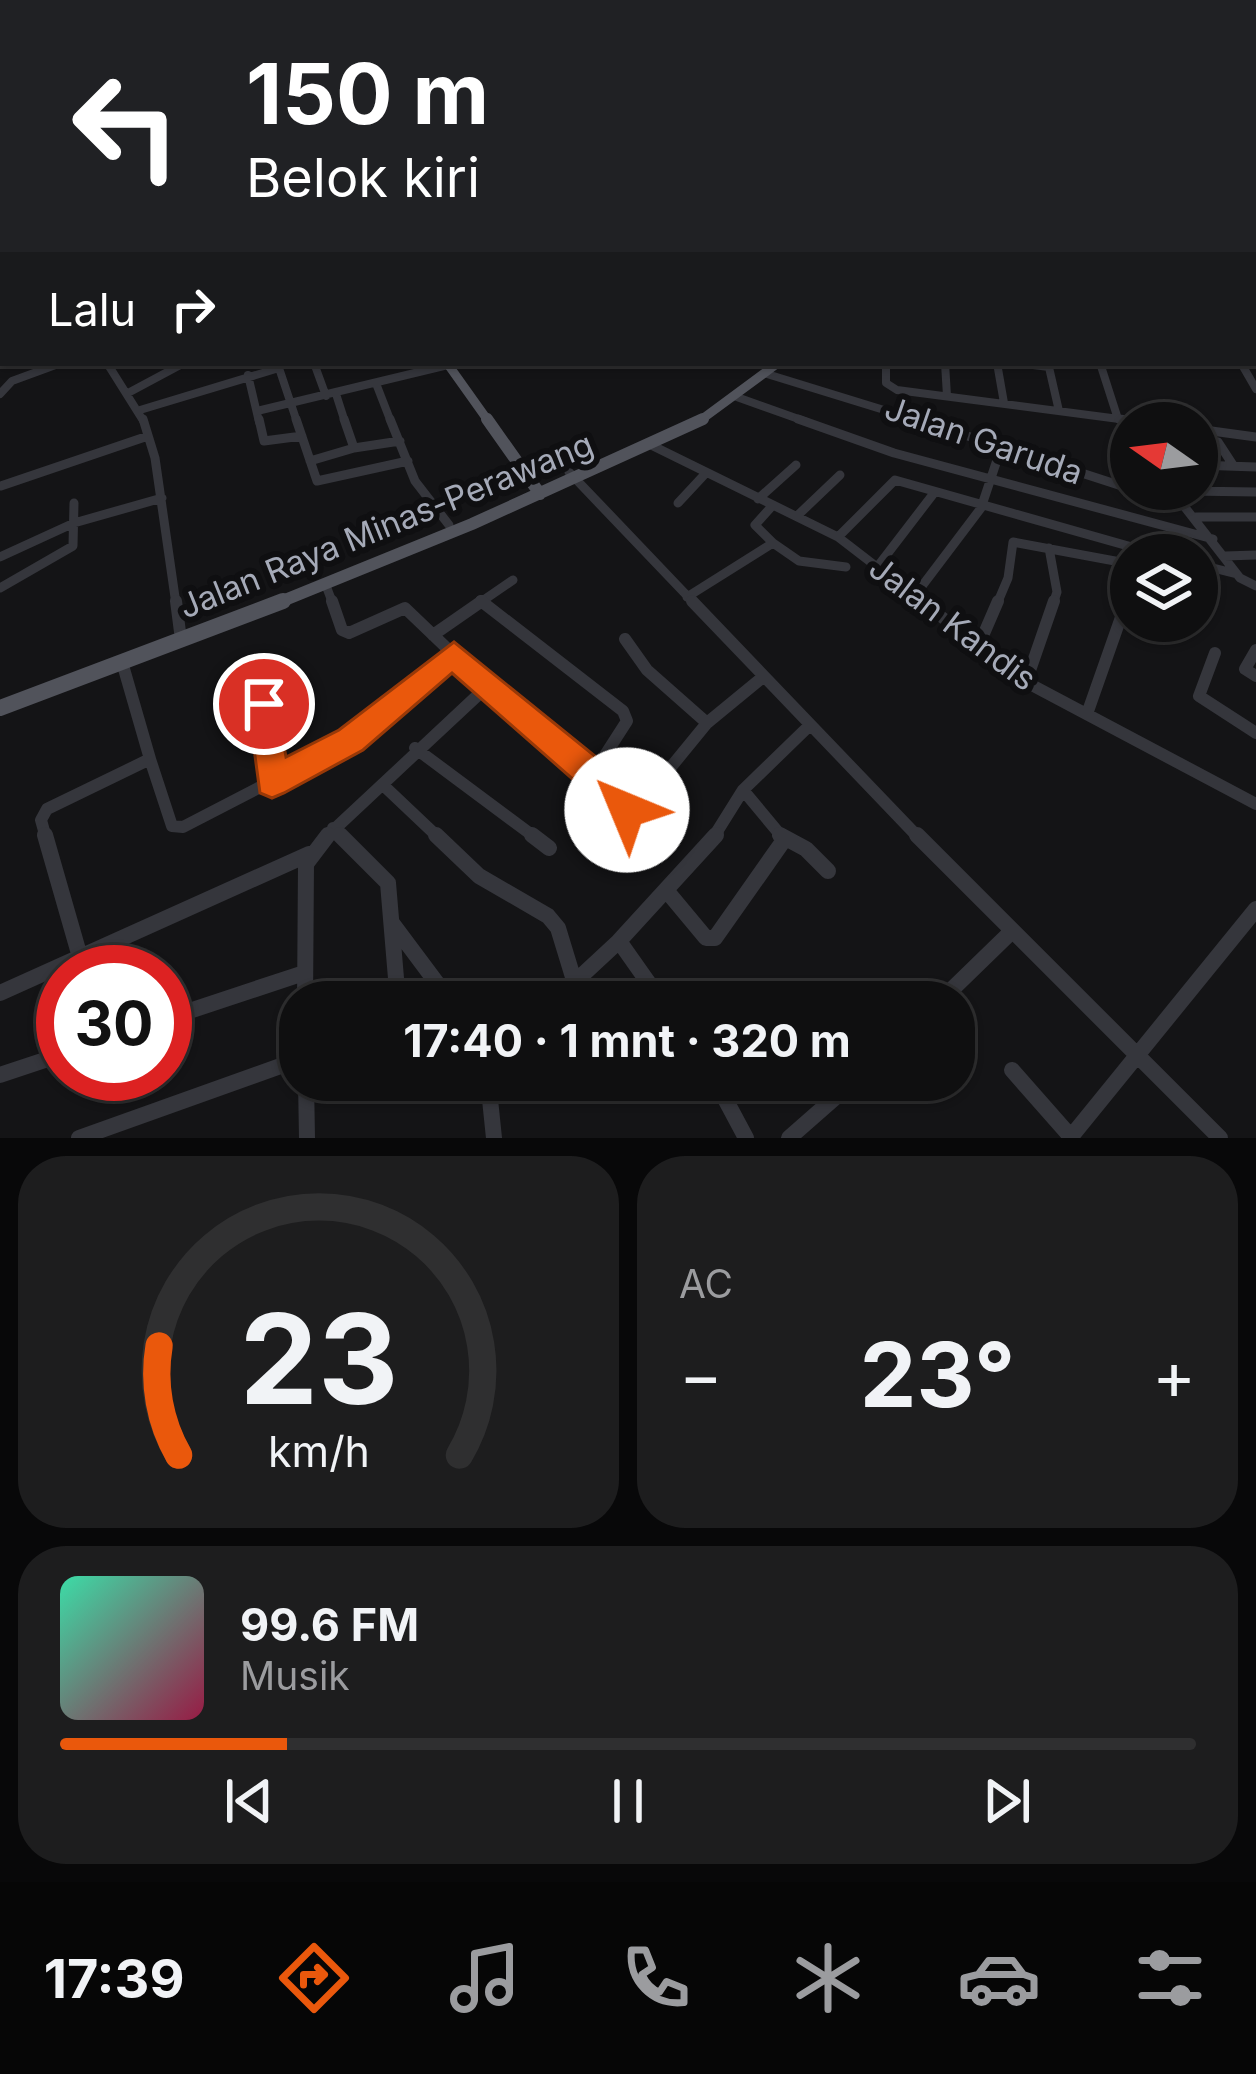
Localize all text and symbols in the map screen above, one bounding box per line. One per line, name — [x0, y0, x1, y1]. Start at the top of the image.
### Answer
text: 150 m — [246, 43, 489, 144]
icon: left — [48, 48, 204, 204]
text: Belok kiri — [246, 145, 480, 210]
icon: right — [160, 276, 226, 342]
text: Lalu — [48, 282, 136, 337]
street label: Jalan Garuda — [880, 387, 1088, 493]
north arrow — [1110, 402, 1218, 510]
map controls — [1110, 402, 1218, 642]
street label: Jalan Raya Minas-Perawang — [173, 424, 599, 626]
button: layers — [1110, 534, 1218, 642]
street label: Jalan Kandis — [862, 547, 1044, 699]
pin — [213, 653, 315, 755]
icon: arrive — [231, 671, 297, 737]
position arrow — [564, 747, 690, 873]
speed limit sign: 30 — [36, 945, 192, 1101]
text: 17:40 · 1 mnt · 320 m — [403, 1013, 851, 1068]
text: AC — [679, 1260, 733, 1307]
text: 23 — [239, 1283, 398, 1434]
text: 23° — [860, 1320, 1015, 1429]
text: − — [679, 1335, 723, 1415]
text: + — [1152, 1335, 1196, 1415]
text: km/h — [268, 1425, 369, 1477]
text: 99.6 FM — [240, 1597, 419, 1652]
text: Musik — [240, 1652, 350, 1699]
icon: previous — [216, 1768, 282, 1834]
icon: pause — [595, 1768, 661, 1834]
icon: next — [974, 1768, 1040, 1834]
icon: directions — [272, 1936, 356, 2020]
icon: music — [443, 1936, 527, 2020]
icon: phone — [614, 1936, 698, 2020]
icon: climate — [786, 1936, 870, 2020]
icon: car — [957, 1936, 1041, 2020]
icon: filters — [1128, 1936, 1212, 2020]
text: 17:39 — [44, 1946, 184, 2011]

